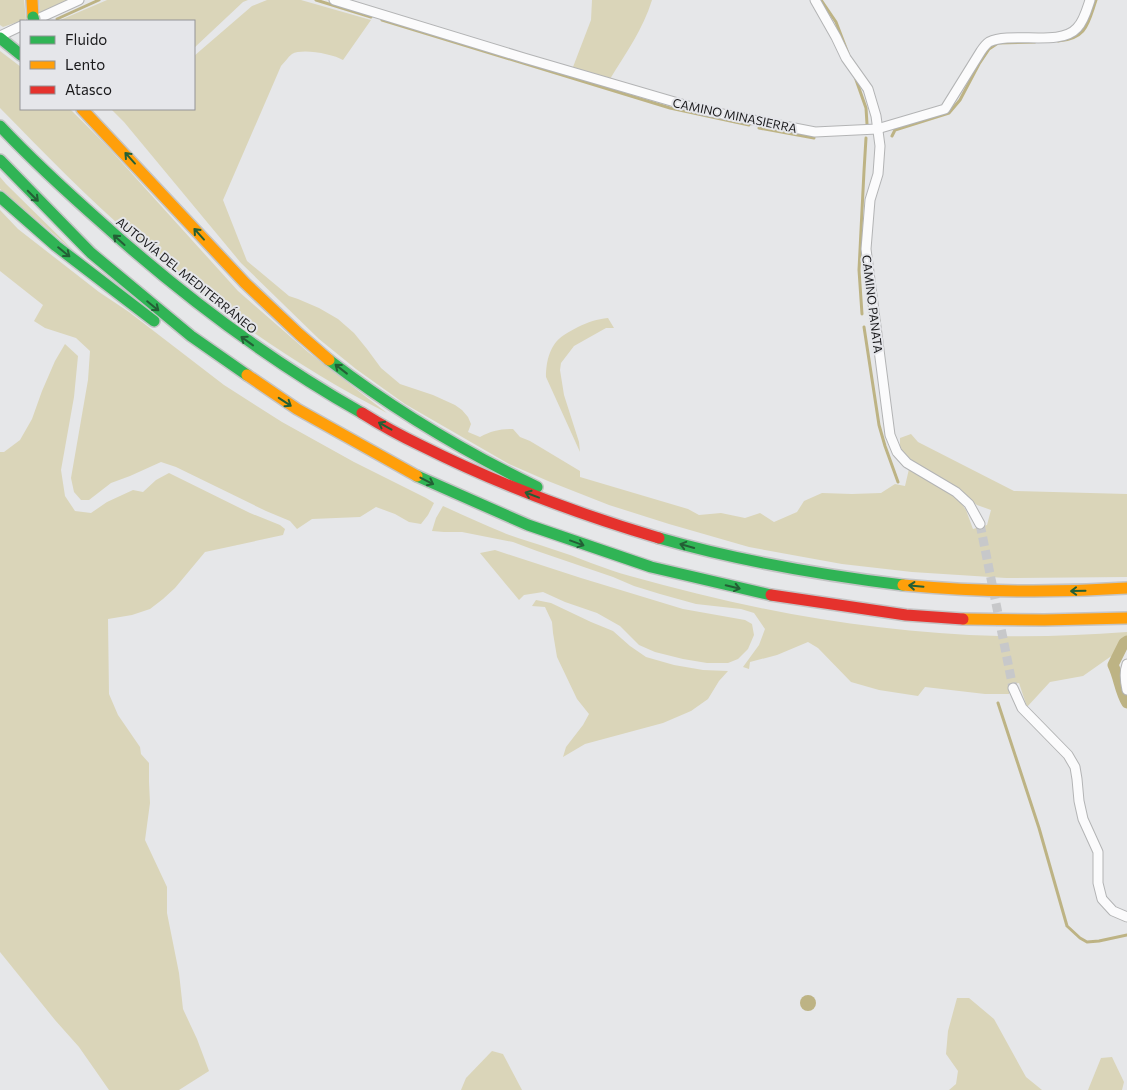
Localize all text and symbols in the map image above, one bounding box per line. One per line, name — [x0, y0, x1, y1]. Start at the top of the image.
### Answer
legend — [20, 20, 195, 110]
text: Fluido — [65, 30, 107, 48]
text: Lento — [65, 55, 105, 73]
text: Atasco — [65, 80, 112, 98]
street label: CAMINO MINASIERRA — [672, 95, 798, 135]
one-way arrow — [124, 152, 135, 165]
one-way arrow — [27, 190, 39, 202]
street label: AUTOVÍA DEL MEDITERRÁNEO — [114, 214, 260, 336]
one-way arrow — [193, 228, 205, 241]
one-way arrow — [113, 234, 126, 246]
one-way arrow — [57, 246, 70, 257]
street label: CAMINO PANATA — [860, 254, 886, 354]
one-way arrow — [146, 300, 159, 312]
one-way arrow — [240, 336, 254, 346]
one-way arrow — [334, 364, 348, 374]
one-way arrow — [278, 397, 292, 407]
one-way arrow — [378, 421, 392, 431]
one-way arrow — [419, 477, 434, 486]
one-way arrow — [525, 490, 540, 500]
one-way arrow — [569, 539, 585, 548]
one-way arrow — [680, 541, 696, 551]
one-way arrow — [908, 581, 924, 591]
one-way arrow — [725, 583, 741, 592]
one-way arrow — [1071, 586, 1087, 596]

